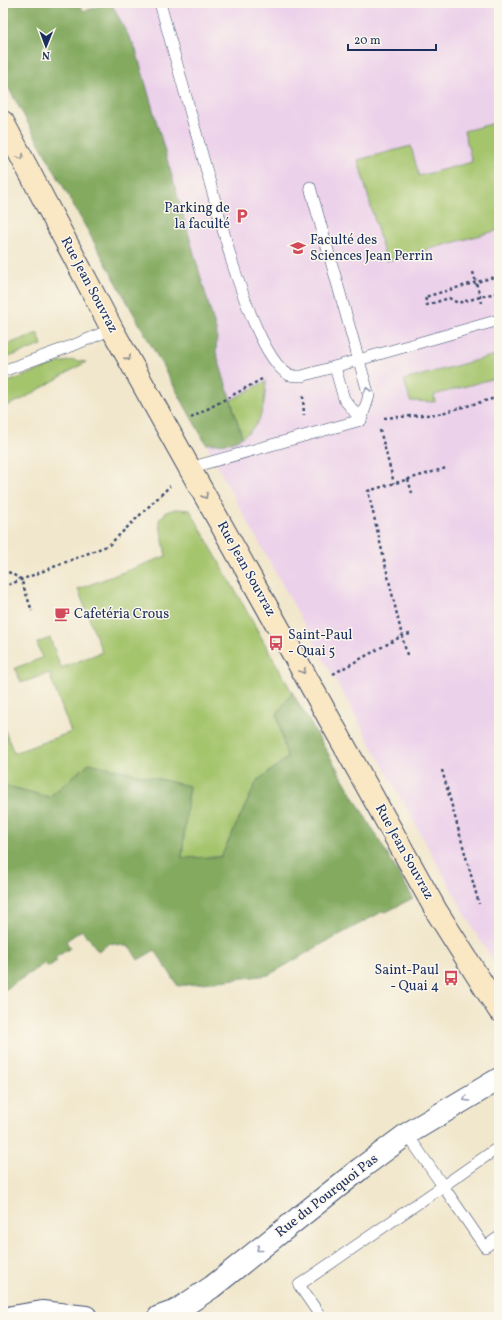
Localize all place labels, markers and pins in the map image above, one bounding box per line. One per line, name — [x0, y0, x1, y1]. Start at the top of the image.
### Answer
place label: Parking de la faculté — [164, 199, 230, 234]
parking icon: Parking de la faculté — [233, 207, 251, 225]
place label: Faculté des Sciences Jean Perrin — [310, 231, 433, 266]
school or university icon: Faculté des Sciences Jean Perrin — [289, 239, 307, 257]
cafe icon: Cafetéria Crous — [53, 605, 71, 623]
place label: Cafetéria Crous — [74, 605, 169, 624]
place label: Saint-Paul - Quai 5 — [288, 626, 353, 661]
bus stop icon: Saint-Paul - Quai 5 — [267, 634, 285, 652]
place label: Saint-Paul - Quai 4 — [374, 961, 439, 996]
bus stop icon: Saint-Paul - Quai 4 — [442, 969, 460, 987]

